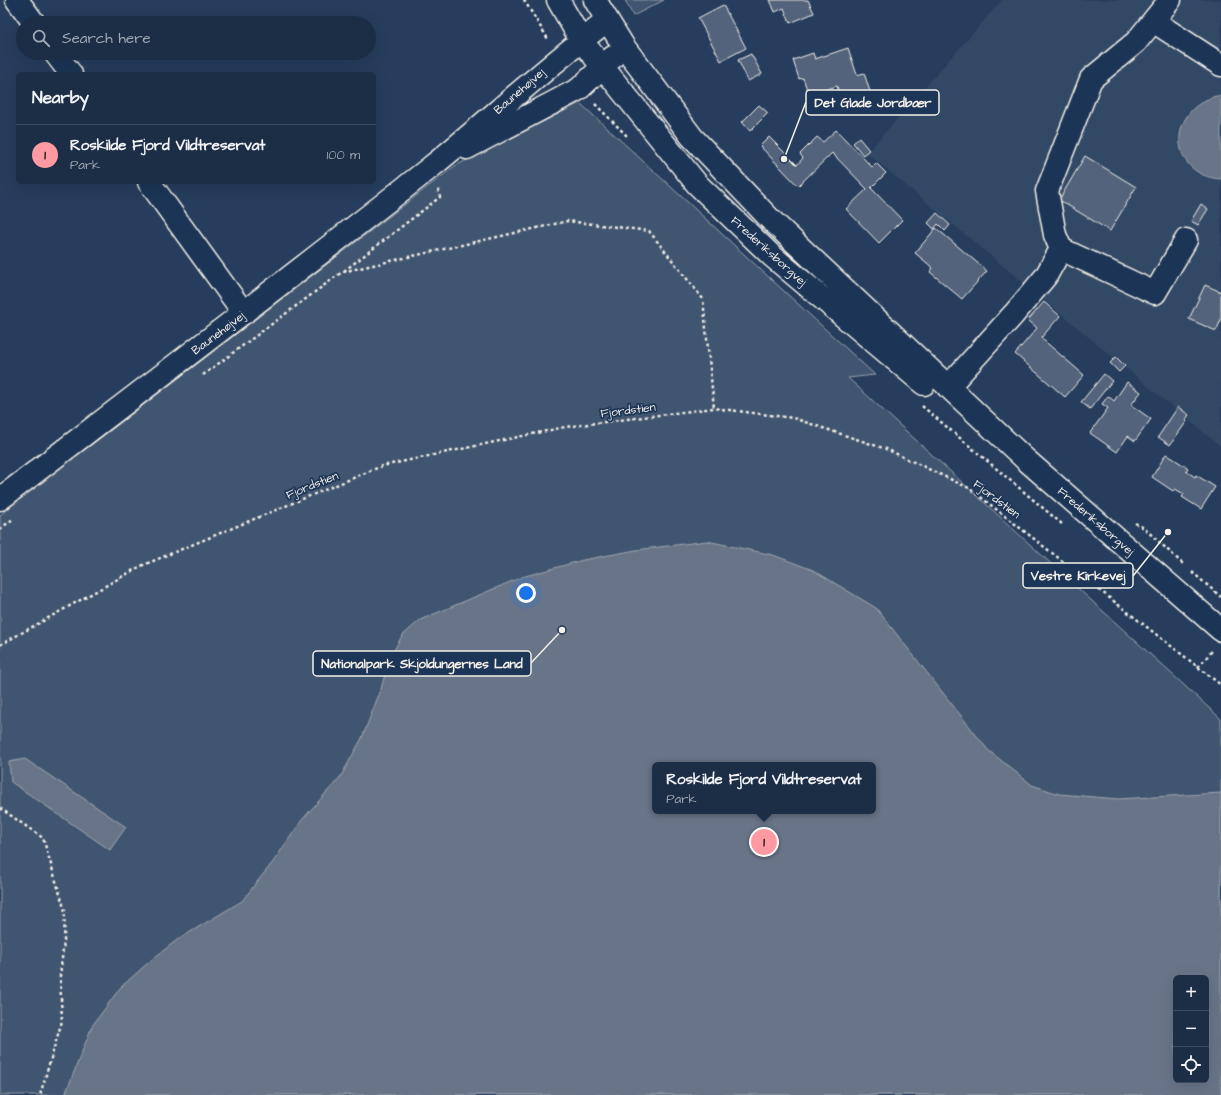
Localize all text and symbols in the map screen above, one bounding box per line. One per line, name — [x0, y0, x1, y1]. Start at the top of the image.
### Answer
search box — [16, 16, 376, 60]
icon: search — [30, 27, 52, 49]
text: Search here — [62, 28, 151, 49]
street label: Baunehøjvej — [490, 64, 549, 118]
text: Nearby — [32, 86, 89, 110]
callout: Det Glade Jordbær — [806, 90, 939, 115]
text: Det Glade Jordbær — [815, 94, 932, 112]
text: Roskilde Fjord Vildtreservat — [70, 135, 265, 156]
text: 1 — [44, 146, 46, 164]
text: 100 m — [327, 146, 360, 164]
text: Park — [70, 156, 100, 174]
street label: Frederiksborgvej — [726, 213, 811, 291]
street label: Baunehøjvej — [188, 307, 249, 359]
street label: Fjordstien — [600, 399, 656, 422]
street label: Fjordstien — [283, 467, 341, 504]
street label: Fjordstien — [970, 476, 1024, 523]
street label: Frederiksborgvej — [1053, 483, 1139, 561]
callout: Vestre Kirkevej — [1023, 563, 1133, 588]
text: Vestre Kirkevej — [1030, 567, 1126, 586]
your location — [516, 583, 536, 603]
callout: Nationalpark Skjoldungernes Land — [313, 651, 531, 676]
text: Nationalpark Skjoldungernes Land — [321, 655, 523, 675]
popup — [652, 762, 876, 814]
text: Roskilde Fjord Vildtreservat — [666, 769, 862, 790]
text: Park — [666, 790, 696, 808]
pin: 1 — [751, 827, 777, 857]
map controls — [1173, 975, 1209, 1083]
button: + — [1173, 975, 1209, 1011]
button: − — [1173, 1011, 1209, 1047]
button: locate — [1173, 1047, 1209, 1083]

